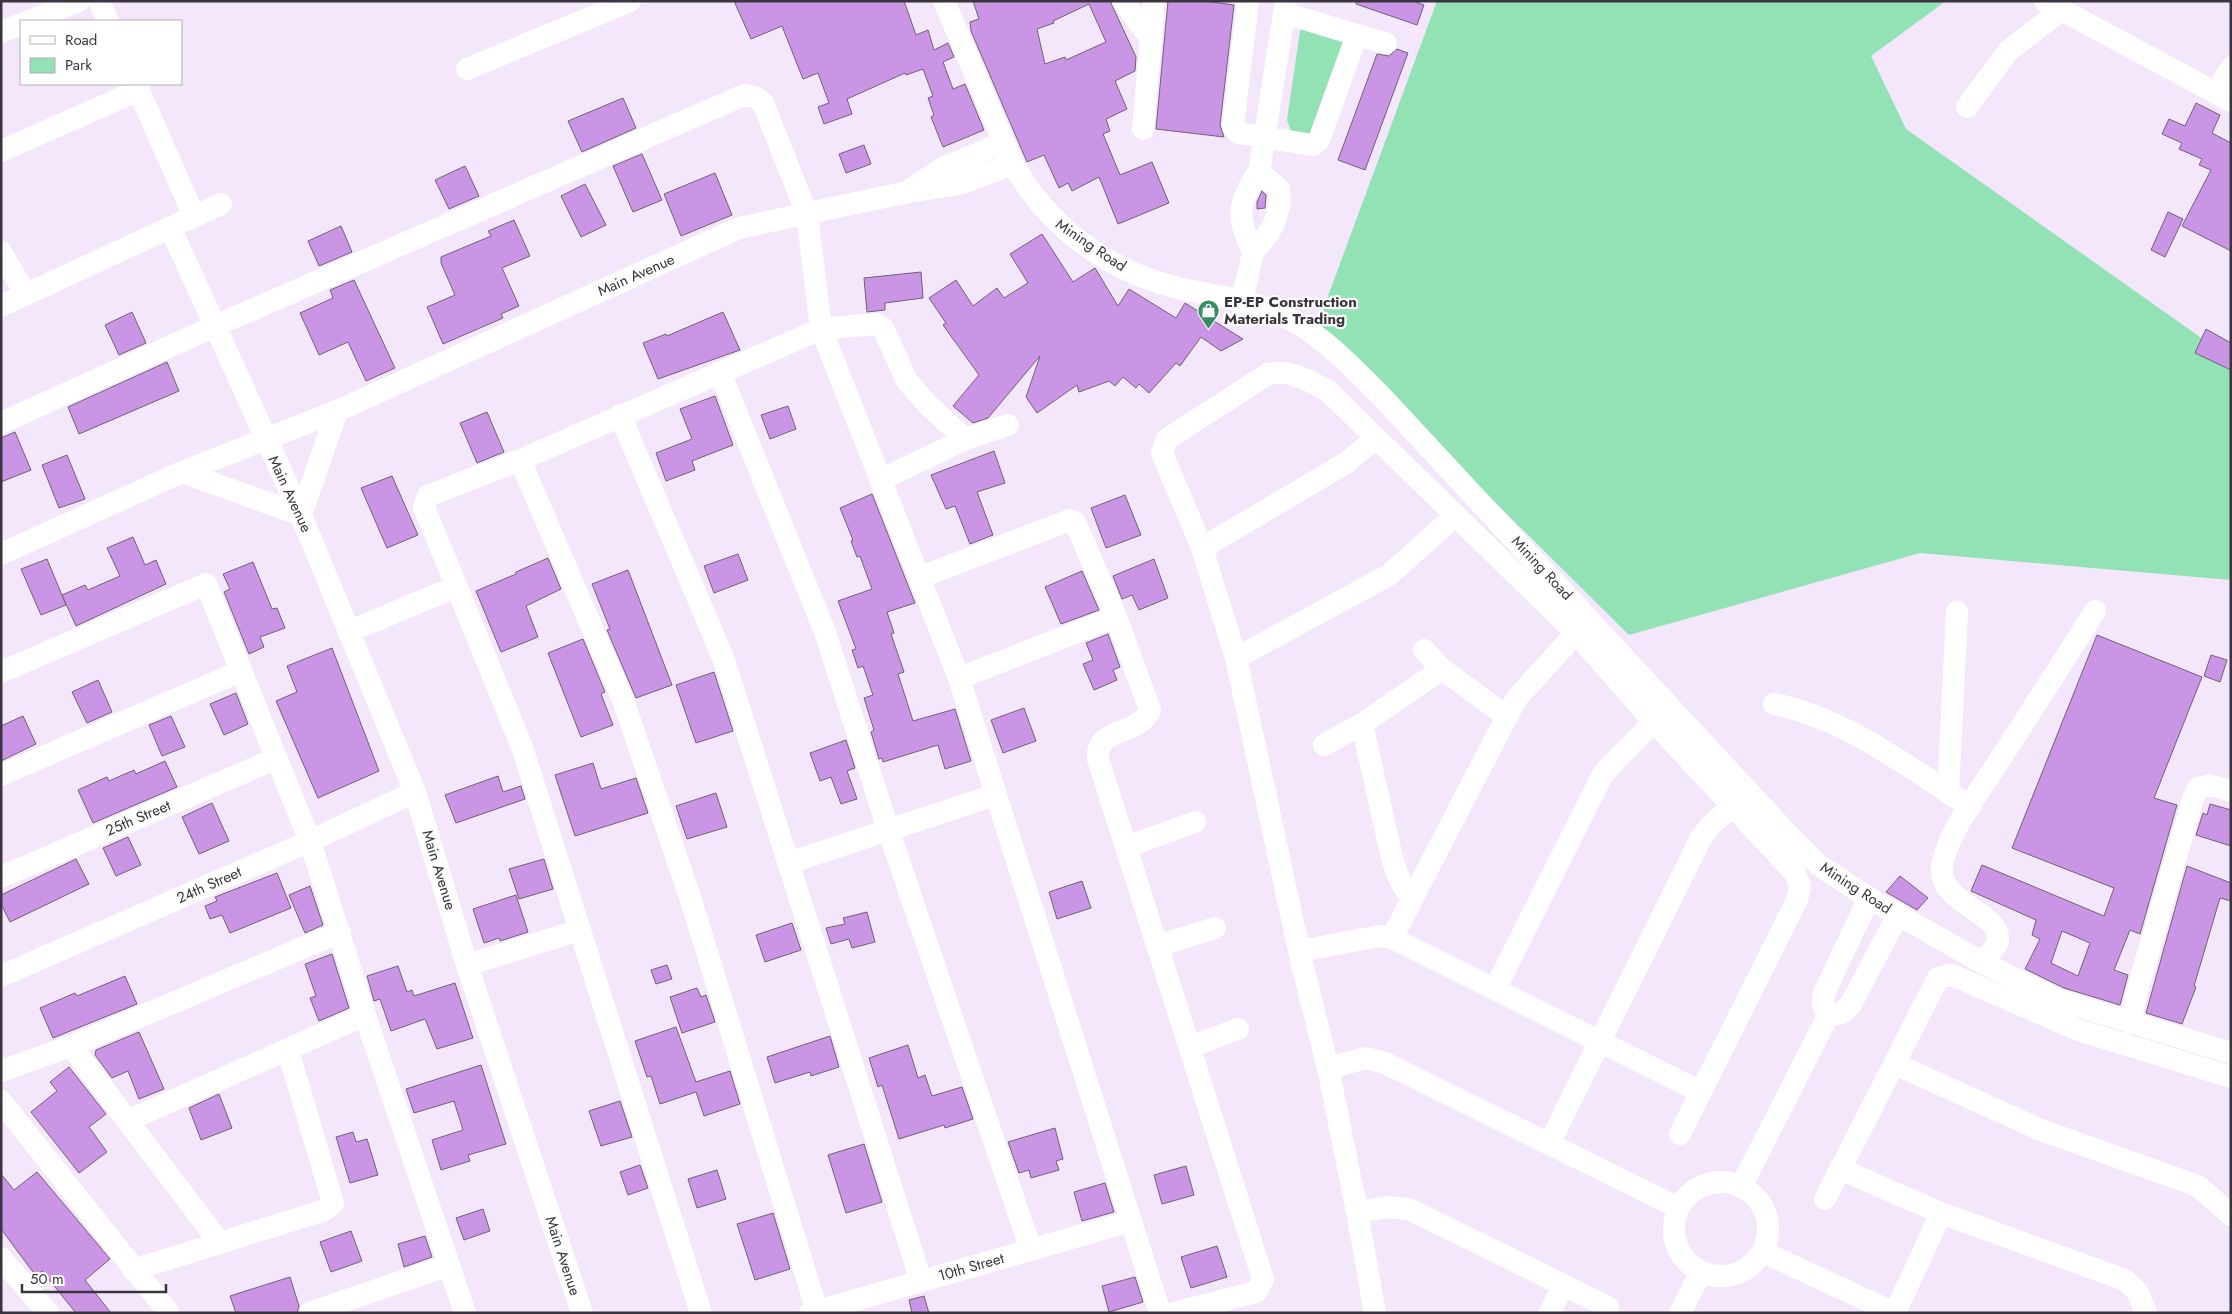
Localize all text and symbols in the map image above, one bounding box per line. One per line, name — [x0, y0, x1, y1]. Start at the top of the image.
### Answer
legend — [20, 20, 182, 85]
text: Road — [65, 29, 97, 51]
text: Park — [65, 54, 92, 76]
street label: Mining Road — [1051, 213, 1131, 277]
street label: Main Avenue — [594, 248, 678, 302]
place label: EP-EP Construction Materials Trading — [1224, 291, 1357, 330]
shop icon: EP-EP Construction Materials Trading — [1196, 299, 1220, 330]
street label: Main Avenue — [263, 452, 317, 536]
street label: Mining Road — [1506, 531, 1578, 605]
street label: 25th Street — [102, 794, 174, 842]
street label: Main Avenue — [416, 827, 462, 913]
street label: Mining Road — [1816, 857, 1896, 919]
street label: 24th Street — [173, 861, 245, 909]
street label: Main Avenue — [540, 1213, 586, 1299]
street label: 10th Street — [936, 1247, 1007, 1287]
scale bar — [22, 1262, 166, 1294]
text: 50 m — [30, 1268, 64, 1290]

